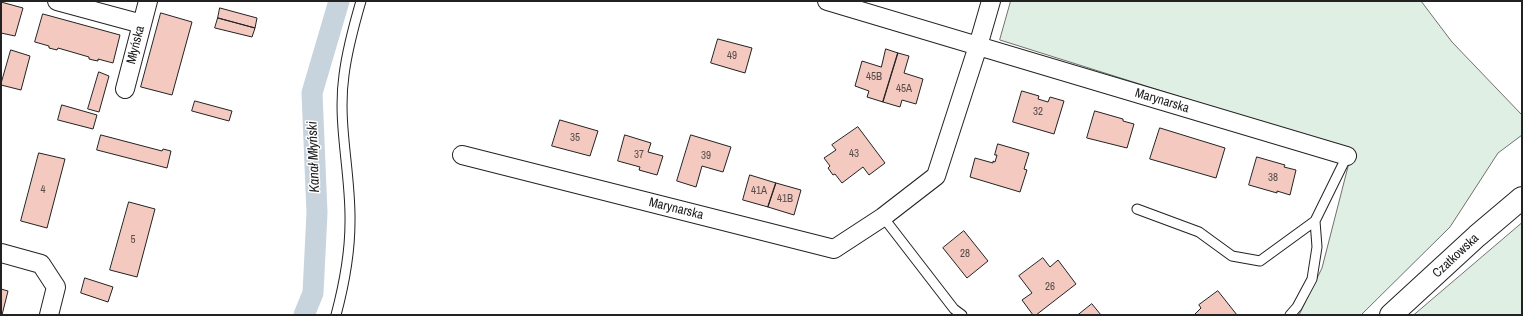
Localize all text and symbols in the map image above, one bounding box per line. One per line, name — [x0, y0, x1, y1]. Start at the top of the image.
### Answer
street label: Młyńska — [124, 24, 148, 66]
house number: 49 — [727, 49, 737, 63]
house number: 45B — [866, 70, 882, 84]
house number: 45A — [896, 82, 912, 96]
street label: Marynarska — [1133, 85, 1191, 117]
house number: 32 — [1033, 105, 1043, 119]
water label: Kanał Młyński — [304, 121, 324, 193]
house number: 35 — [570, 131, 580, 145]
house number: 43 — [849, 147, 859, 161]
house number: 37 — [634, 148, 644, 162]
house number: 39 — [701, 149, 711, 163]
house number: 38 — [1268, 171, 1278, 185]
house number: 4 — [40, 183, 46, 197]
house number: 41A — [751, 184, 767, 198]
house number: 41B — [777, 192, 793, 206]
street label: Marynarska — [647, 195, 705, 223]
street label: Czatkowska — [1430, 231, 1482, 281]
house number: 5 — [130, 233, 136, 247]
house number: 28 — [960, 247, 970, 261]
house number: 26 — [1045, 280, 1055, 294]

